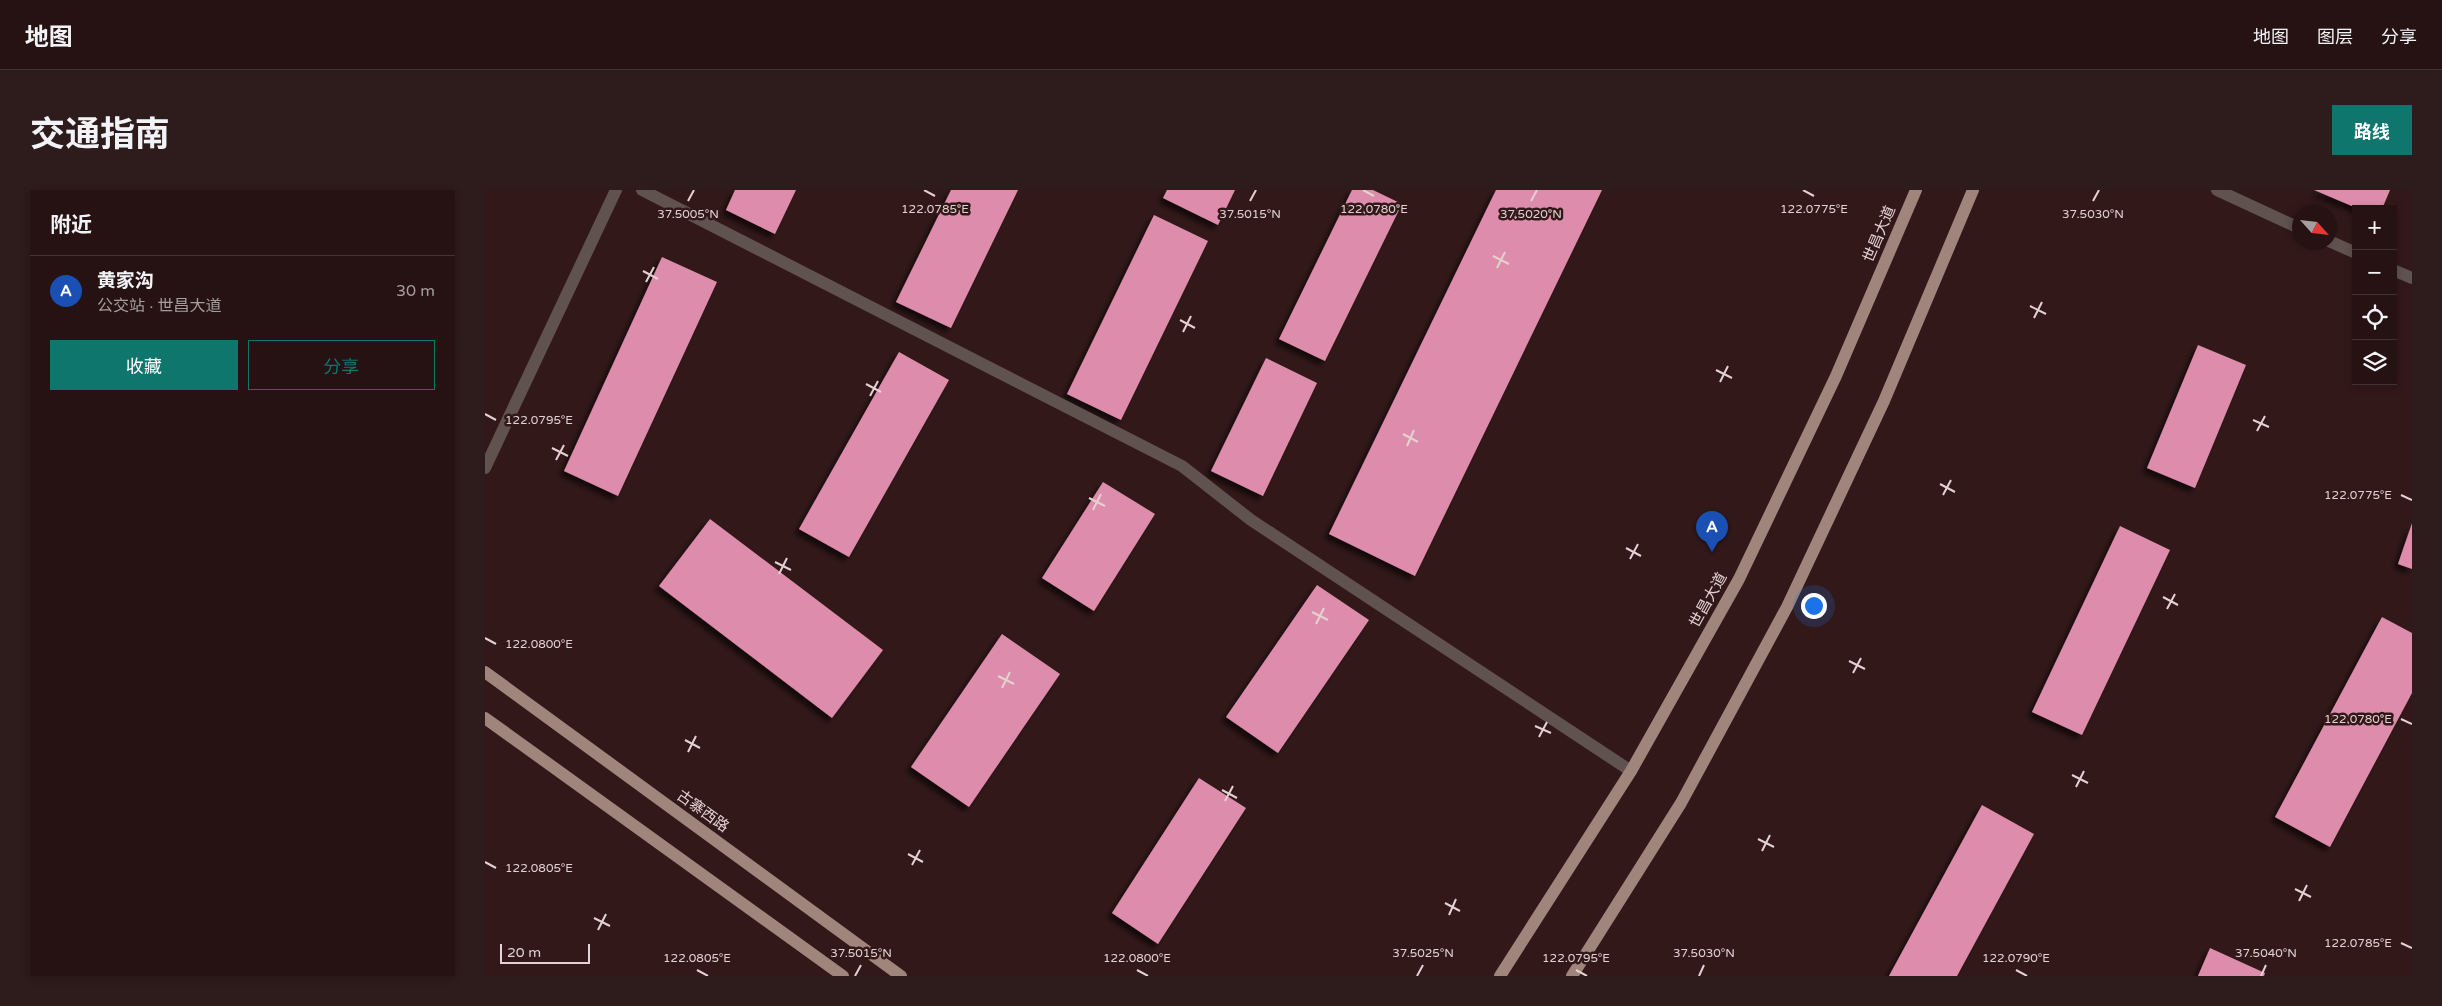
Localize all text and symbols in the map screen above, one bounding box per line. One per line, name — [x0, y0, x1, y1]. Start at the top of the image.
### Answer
text: 地图 — [25, 23, 73, 52]
text: 地图 — [2253, 26, 2289, 48]
text: 图层 — [2317, 26, 2353, 48]
text: 分享 — [2381, 26, 2417, 48]
button: 路线 — [2332, 105, 2412, 155]
text: 交通指南 — [30, 114, 170, 156]
text: 122.0785°E — [901, 202, 969, 216]
text: 122.0780°E — [1340, 202, 1408, 216]
text: 122.0775°E — [1780, 202, 1848, 216]
street label: 世昌大道 — [1859, 203, 1899, 265]
north arrow — [2292, 205, 2337, 250]
map controls — [2352, 205, 2397, 385]
button: + — [2352, 205, 2397, 250]
text: 37.5005°N — [657, 207, 719, 221]
text: 37.5015°N — [1219, 207, 1281, 221]
text: 37.5020°N — [1500, 207, 1562, 221]
text: 37.5030°N — [2062, 207, 2124, 221]
text: 附近 — [50, 213, 92, 238]
button: − — [2352, 250, 2397, 295]
text: 黄家沟 — [97, 270, 154, 292]
text: A — [60, 281, 72, 301]
text: 30 m — [396, 281, 435, 301]
button: locate — [2352, 295, 2397, 340]
text: 公交站 · 世昌大道 — [97, 296, 221, 316]
button: 收藏 — [50, 340, 238, 390]
button: 分享 — [248, 340, 435, 390]
button: layers — [2352, 340, 2397, 385]
text: 122.0795°E — [505, 413, 573, 427]
text: 122.0775°E — [2324, 488, 2392, 502]
pin: A — [1696, 511, 1728, 552]
street label: 世昌大道 — [1686, 569, 1730, 631]
your location — [1801, 593, 1827, 619]
text: 122.0800°E — [505, 637, 573, 651]
text: 122.0780°E — [2324, 712, 2392, 726]
street label: 古寨西路 — [673, 786, 733, 836]
text: 122.0805°E — [505, 861, 573, 875]
text: 122.0785°E — [2324, 936, 2392, 950]
scale bar — [500, 941, 590, 964]
text: 20 m — [507, 944, 541, 961]
text: 37.5015°N — [830, 946, 892, 960]
text: 37.5025°N — [1392, 946, 1454, 960]
text: 37.5030°N — [1673, 946, 1735, 960]
text: 37.5040°N — [2235, 946, 2297, 960]
text: 122.0805°E — [663, 951, 731, 965]
text: 122.0800°E — [1103, 951, 1171, 965]
text: 122.0795°E — [1542, 951, 1610, 965]
text: 122.0790°E — [1982, 951, 2050, 965]

